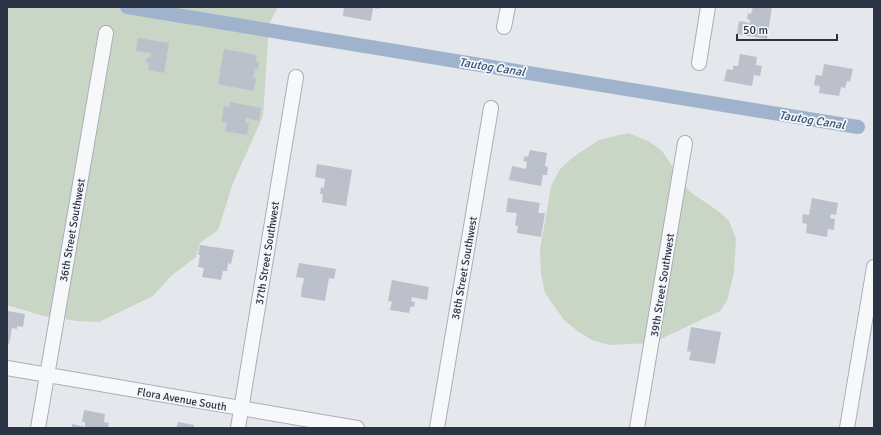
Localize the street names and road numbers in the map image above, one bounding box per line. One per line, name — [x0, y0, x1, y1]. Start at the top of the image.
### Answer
street label: 36th Street Southwest — [57, 177, 88, 283]
street label: 37th Street Southwest — [253, 200, 282, 306]
street label: 38th Street Southwest — [449, 215, 480, 321]
street label: 39th Street Southwest — [648, 232, 677, 338]
street label: Flora Avenue South — [136, 385, 228, 414]

